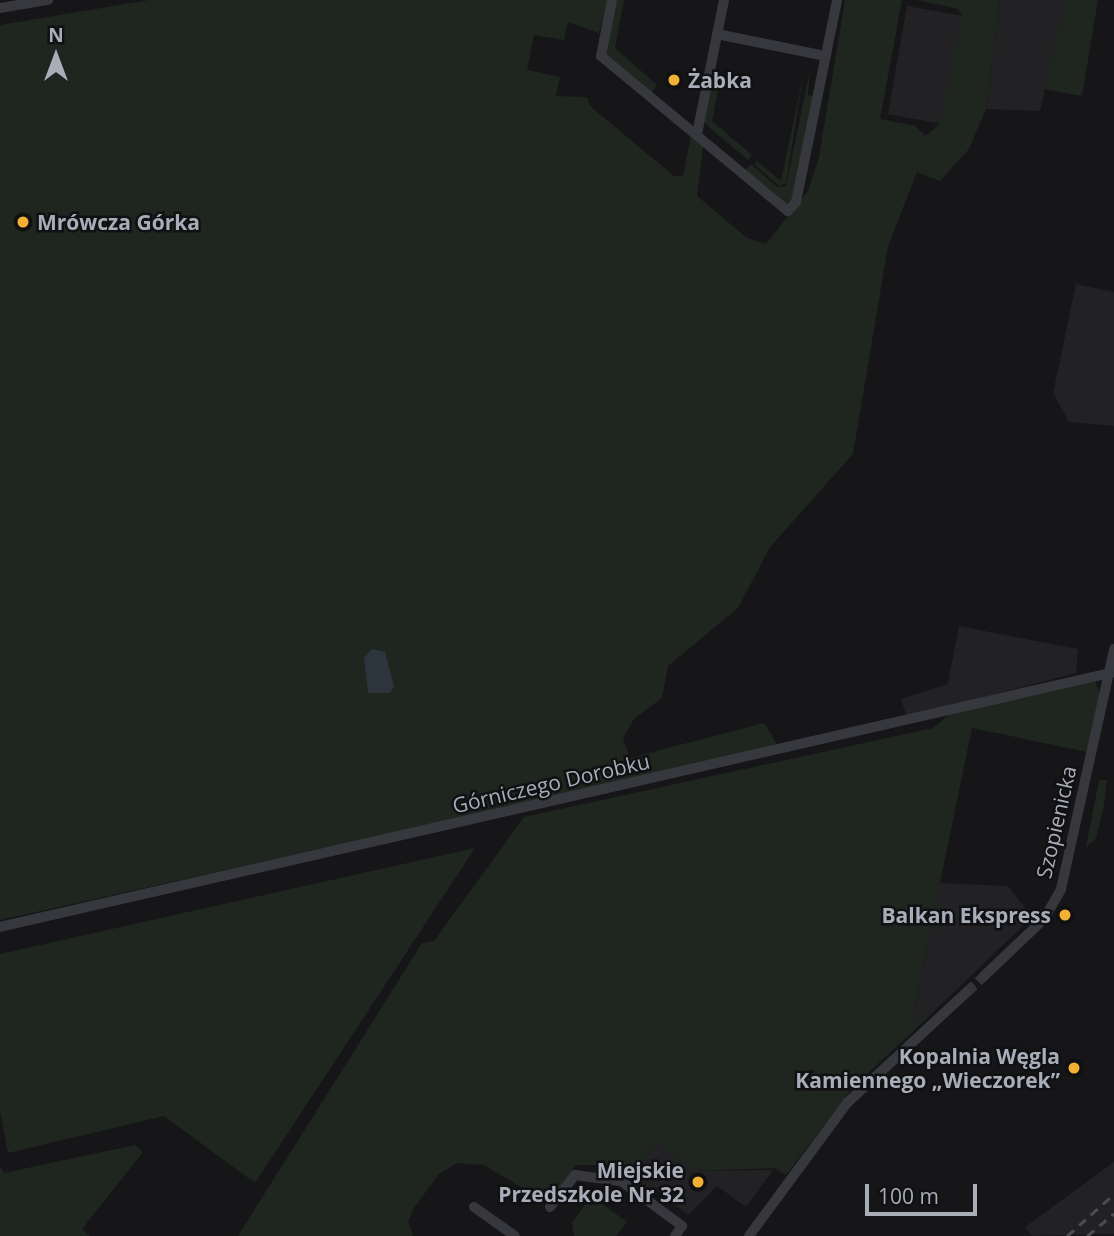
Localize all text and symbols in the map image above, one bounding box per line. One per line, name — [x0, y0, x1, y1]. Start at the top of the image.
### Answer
north arrow — [21, 21, 91, 91]
text: N — [48, 22, 64, 48]
place label: Żabka — [688, 67, 752, 93]
marker: Żabka — [666, 72, 682, 88]
place label: Mrówcza Górka — [37, 209, 200, 235]
marker: Mrówcza Górka — [15, 214, 31, 230]
street label: Górniczego Dorobku — [450, 748, 652, 818]
street label: Szopienicka — [1031, 763, 1081, 881]
place label: Balkan Ekspress — [882, 902, 1051, 928]
marker: Balkan Ekspress — [1057, 907, 1073, 923]
place label: Kopalnia Węgla Kamiennego „Wieczorek” — [795, 1043, 1060, 1093]
marker: Kopalnia Węgla Kamiennego „Wieczorek” — [1066, 1060, 1082, 1076]
place label: Miejskie Przedszkole Nr 32 — [498, 1157, 684, 1207]
scale bar — [869, 1170, 981, 1214]
marker: Miejskie Przedszkole Nr 32 — [690, 1174, 706, 1190]
text: 100 m — [878, 1182, 939, 1210]

